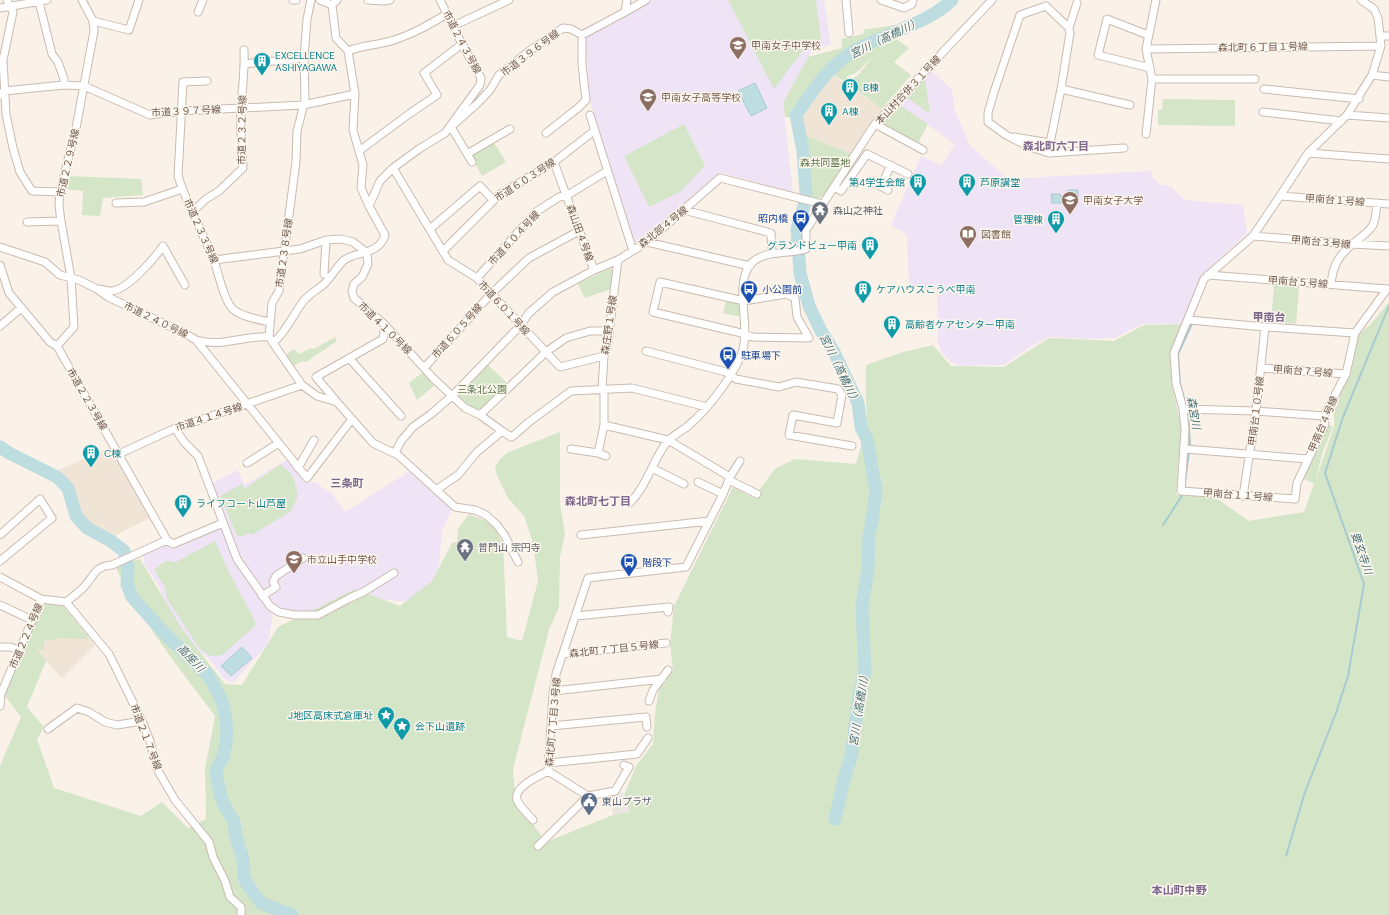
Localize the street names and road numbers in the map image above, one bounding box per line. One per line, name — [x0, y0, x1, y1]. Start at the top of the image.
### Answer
street label: 市道２４３号線 — [440, 8, 484, 76]
street label: 市道３９６号線 — [498, 27, 562, 79]
street label: 森北町６丁目１号線 — [1218, 40, 1308, 54]
street label: 本山村合併３１号線 — [873, 53, 943, 127]
street label: 市道２３２号線 — [235, 95, 249, 165]
street label: 市道３９７号線 — [151, 103, 221, 119]
street label: 市道２２９号線 — [54, 127, 82, 199]
street label: 市道６０３号線 — [492, 155, 558, 205]
street label: 甲南台１号線 — [1305, 191, 1365, 209]
street label: 市道２３３号線 — [181, 196, 221, 266]
street label: 森山田４号線 — [564, 203, 596, 263]
street label: 森北部４号線 — [636, 203, 690, 251]
street label: 市道６０４号線 — [485, 208, 543, 268]
street label: 市道２３８号線 — [273, 217, 295, 289]
street label: 甲南台３号線 — [1291, 233, 1351, 251]
street label: 甲南台５号線 — [1268, 273, 1328, 291]
street label: 市道６０１号線 — [475, 278, 533, 338]
street label: 森庄野１号線 — [598, 294, 620, 356]
street label: 市道２４０号線 — [122, 299, 190, 341]
street label: 市道４１０号線 — [355, 299, 415, 357]
street label: 市道６０５号線 — [429, 301, 485, 361]
street label: 甲南台７号線 — [1273, 362, 1333, 380]
street label: 市道２２３号線 — [64, 365, 110, 433]
street label: 甲南台１０号線 — [1245, 375, 1267, 447]
street label: 甲南台４号線 — [1305, 394, 1341, 454]
street label: 市道４１４号線 — [174, 400, 244, 434]
street label: 甲南台１１号線 — [1203, 486, 1273, 504]
street label: 市道２２４号線 — [6, 601, 46, 671]
street label: 森北町７丁目５号線 — [569, 638, 659, 660]
street label: 森北町７丁目３号線 — [543, 677, 563, 767]
street label: 市道２１７号線 — [127, 702, 165, 772]

